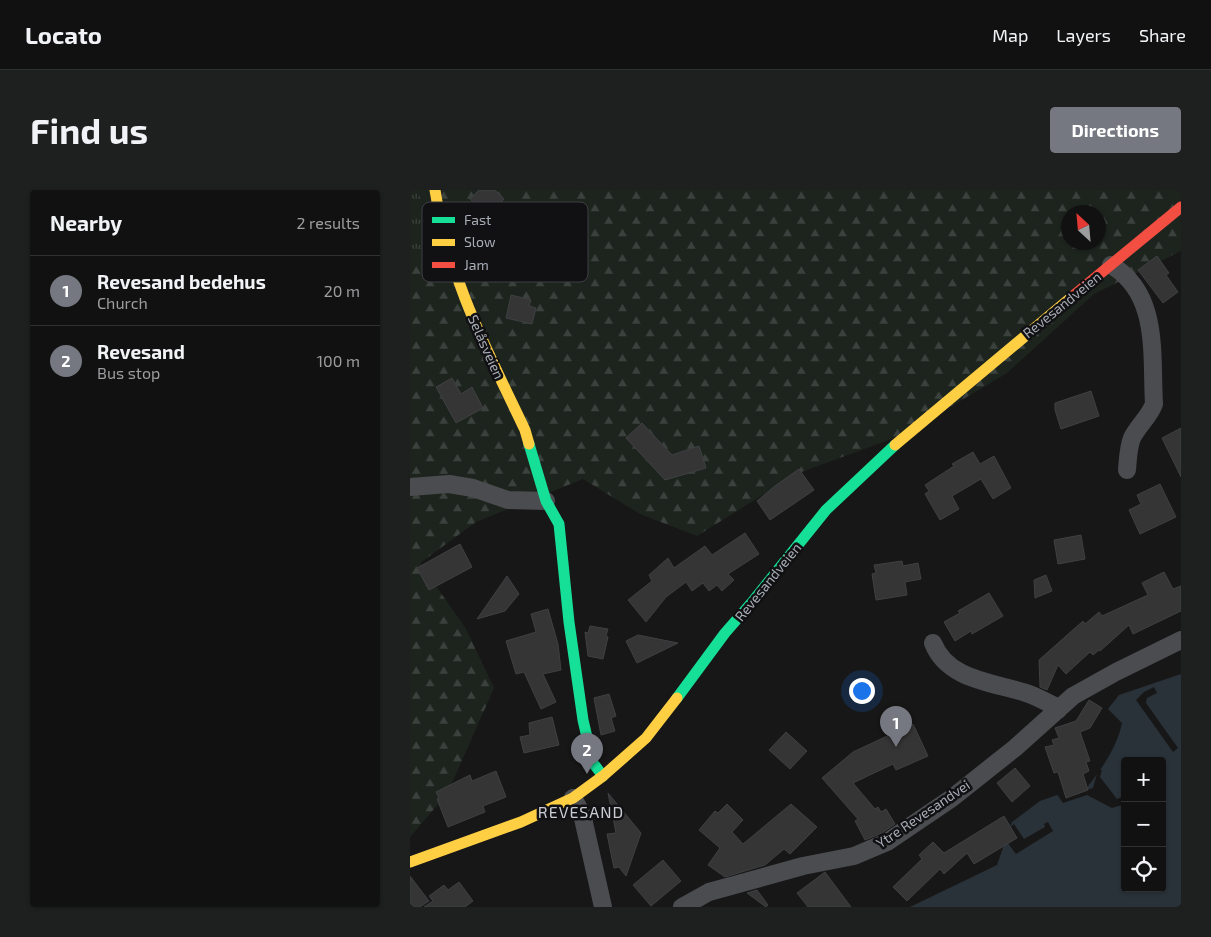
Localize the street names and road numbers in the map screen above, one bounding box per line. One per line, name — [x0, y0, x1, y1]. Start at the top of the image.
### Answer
street label: Revesandveien — [1019, 268, 1104, 341]
street label: Selåsveien — [465, 312, 508, 381]
street label: Revesandveien — [731, 539, 804, 624]
street label: Ytre Revesandvei — [873, 776, 973, 851]

